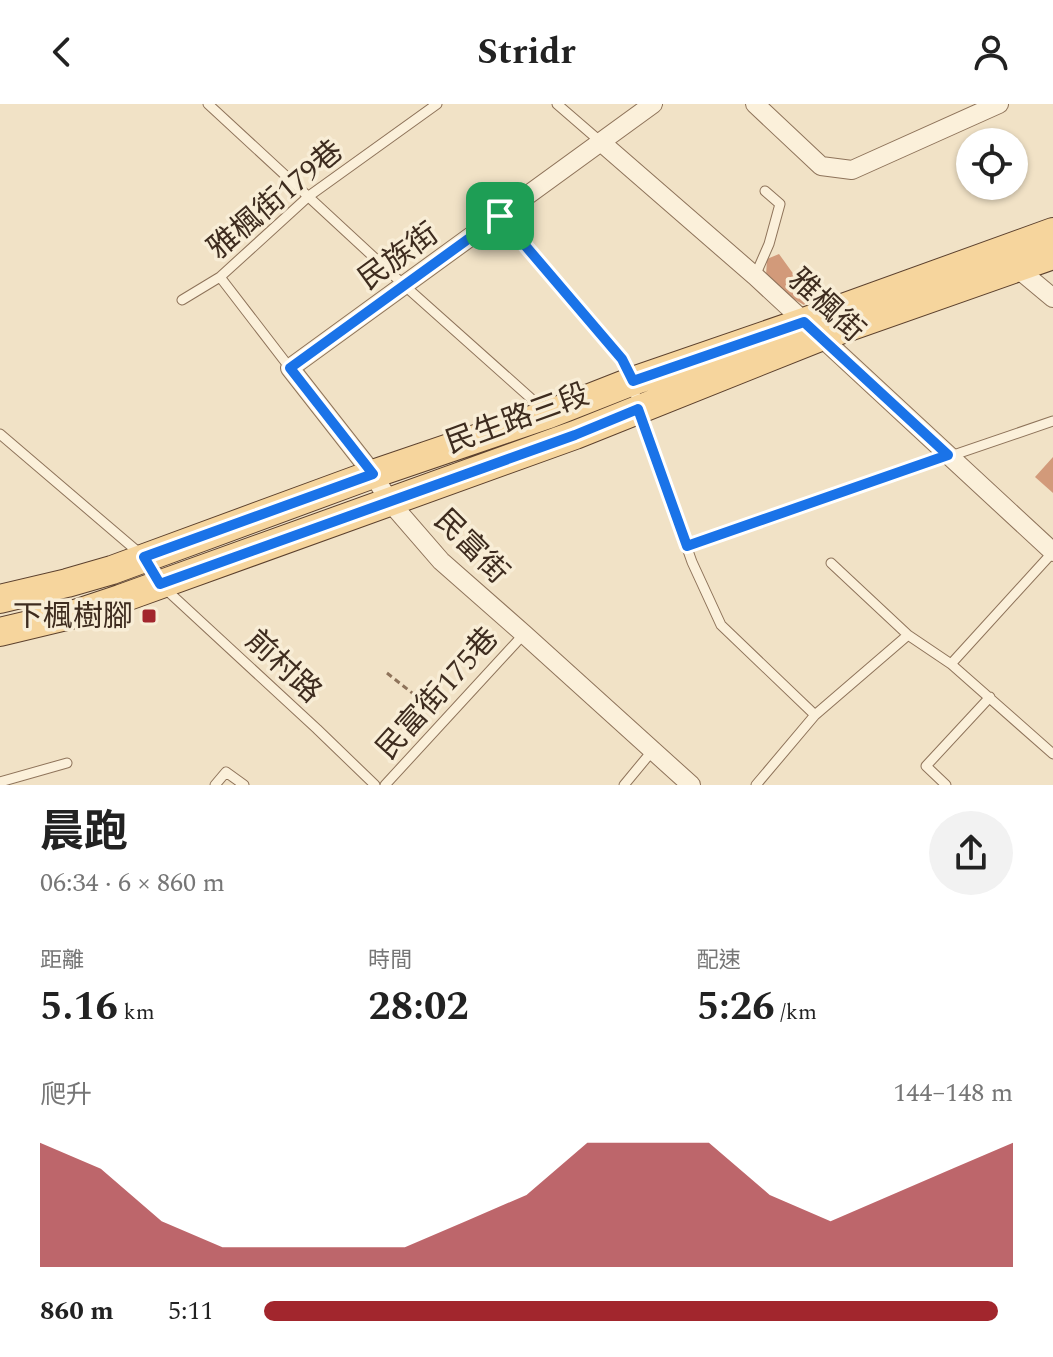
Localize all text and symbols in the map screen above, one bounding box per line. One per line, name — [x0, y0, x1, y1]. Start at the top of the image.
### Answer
text: Stridr — [477, 25, 576, 80]
icon: back — [40, 30, 84, 74]
icon: person — [969, 30, 1013, 74]
map controls — [956, 128, 1028, 200]
button: locate — [956, 128, 1028, 200]
street label: 雅楓街179巷 — [198, 129, 354, 270]
pin — [466, 182, 534, 250]
icon: arrive — [478, 194, 522, 238]
street label: 民族街 — [349, 212, 449, 302]
street label: 雅楓街 — [778, 258, 875, 353]
street label: 民生路三段 — [439, 372, 596, 466]
street label: 民富街 — [423, 499, 519, 595]
place label: 下楓樹腳 — [13, 594, 133, 640]
marker: 下楓樹腳 — [140, 607, 158, 625]
street label: 民富街175巷 — [365, 617, 510, 770]
street label: 前村路 — [235, 619, 332, 714]
text: 晨跑 — [40, 799, 128, 866]
button: share — [929, 811, 1013, 895]
text: 06:34 · 6 × 860 m — [40, 863, 225, 903]
text: 距離 — [40, 944, 84, 977]
text: 時間 — [368, 944, 412, 977]
text: 配速 — [697, 944, 741, 977]
text: 5.16 — [40, 977, 118, 1038]
text: 28:02 — [368, 977, 469, 1038]
text: 5:26 — [697, 977, 775, 1038]
text: km — [118, 996, 155, 1029]
text: /km — [775, 996, 817, 1029]
text: 144–148 m — [893, 1073, 1013, 1113]
text: 爬升 — [40, 1075, 92, 1115]
text: 860 m — [40, 1291, 114, 1331]
text: 5:11 — [168, 1291, 214, 1331]

